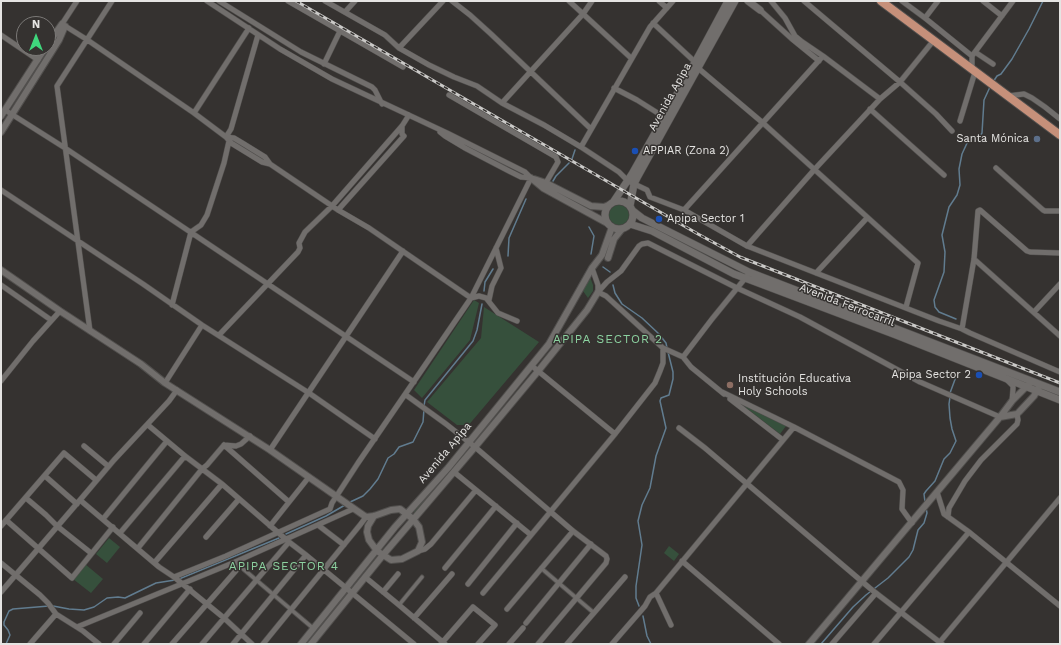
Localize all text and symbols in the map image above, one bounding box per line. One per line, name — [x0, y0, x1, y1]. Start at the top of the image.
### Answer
north arrow — [16, 16, 56, 56]
text: N — [32, 18, 40, 31]
street label: Avenida Apipa — [646, 61, 694, 133]
place label: Santa Mónica — [956, 132, 1029, 146]
marker: Santa Mónica — [1032, 134, 1042, 144]
place label: APPIAR (Zona 2) — [643, 144, 729, 158]
marker: APPIAR (Zona 2) — [630, 146, 640, 156]
place label: Apipa Sector 1 — [667, 212, 744, 226]
marker: Apipa Sector 1 — [654, 214, 664, 224]
street label: Avenida Ferrocarril — [797, 281, 897, 329]
district label: APIPA SECTOR 2 — [553, 332, 663, 346]
place label: Apipa Sector 2 — [892, 368, 971, 382]
marker: Apipa Sector 2 — [974, 370, 984, 380]
place label: Institución Educativa Holy Schools — [738, 372, 851, 398]
marker: Institución Educativa Holy Schools — [725, 380, 735, 390]
street label: Avenida Apipa — [416, 420, 474, 486]
district label: APIPA SECTOR 4 — [229, 559, 339, 573]

